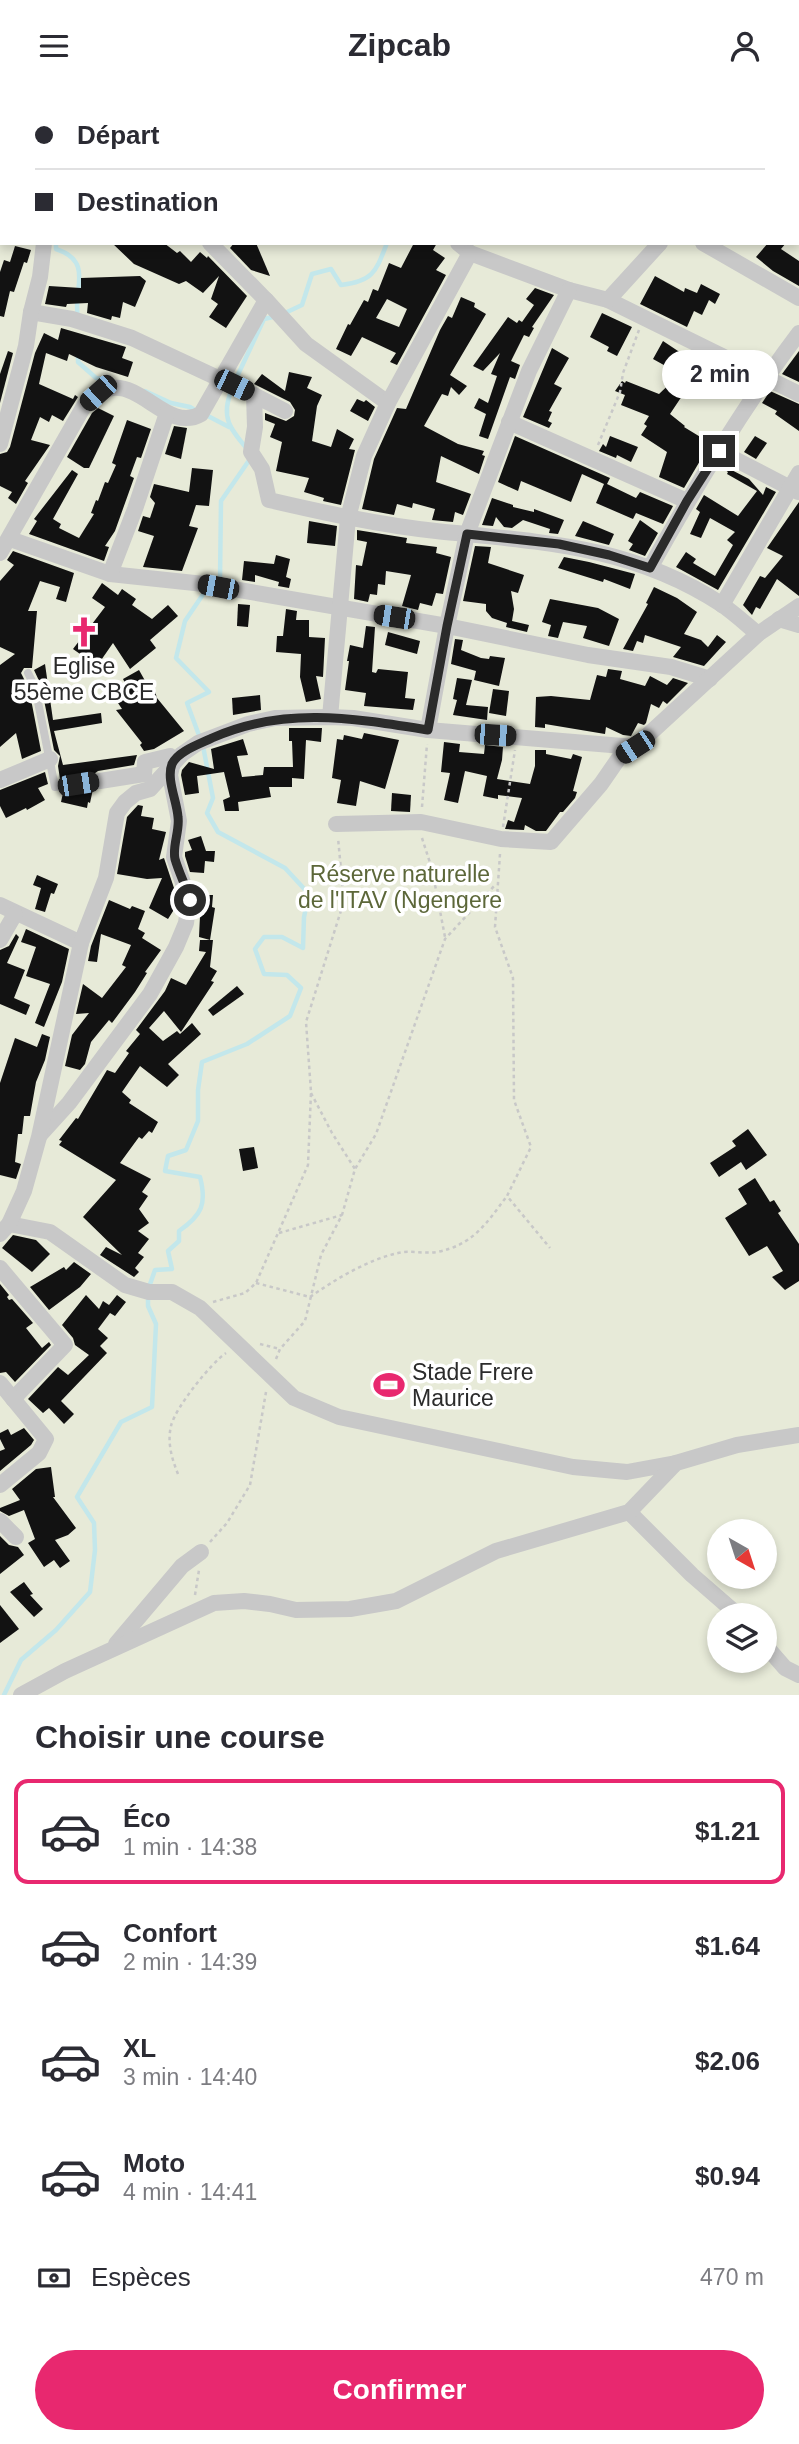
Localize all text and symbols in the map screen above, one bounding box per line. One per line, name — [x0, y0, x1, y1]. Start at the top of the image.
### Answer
icon: menu — [35, 27, 73, 65]
text: Zipcab — [348, 27, 451, 63]
icon: person — [726, 27, 764, 65]
text: Départ — [77, 120, 159, 150]
text: Destination — [77, 187, 219, 217]
callout: 2 min — [661, 349, 777, 399]
text: 2 min — [690, 361, 750, 387]
car — [211, 366, 258, 404]
car — [76, 371, 121, 415]
route end — [703, 435, 735, 467]
car — [196, 573, 241, 601]
car — [372, 603, 417, 631]
church icon: Eglise 55ème CBCE — [67, 615, 101, 649]
place label: Eglise 55ème CBCE — [14, 653, 154, 705]
car — [474, 723, 517, 747]
car — [612, 727, 659, 767]
car — [56, 770, 101, 798]
park label: Réserve naturelle de l'ITAV (Ngengere — [298, 861, 502, 913]
route start — [174, 884, 206, 916]
place label: Stade Frere Maurice — [412, 1359, 533, 1411]
sports icon: Stade Frere Maurice — [372, 1368, 406, 1402]
north arrow — [707, 1519, 777, 1589]
map controls — [707, 1519, 777, 1673]
button: layers — [707, 1603, 777, 1673]
text: Choisir une course — [35, 1719, 325, 1755]
icon: car — [39, 1800, 102, 1863]
text: Éco — [123, 1803, 171, 1833]
text: $1.21 — [695, 1816, 760, 1846]
text: 1 min · 14:38 — [123, 1834, 257, 1860]
icon: car — [39, 1915, 102, 1978]
text: Confort — [123, 1918, 217, 1948]
text: $1.64 — [695, 1931, 760, 1961]
text: 2 min · 14:39 — [123, 1949, 257, 1975]
icon: car — [39, 2030, 102, 2093]
text: XL — [123, 2033, 156, 2063]
text: $2.06 — [695, 2046, 760, 2076]
text: 3 min · 14:40 — [123, 2064, 257, 2090]
icon: car — [39, 2145, 102, 2208]
text: Moto — [123, 2148, 185, 2178]
text: $0.94 — [695, 2161, 760, 2191]
text: 4 min · 14:41 — [123, 2179, 257, 2205]
icon: cash — [35, 2259, 73, 2297]
text: Espèces — [91, 2262, 191, 2292]
text: 470 m — [700, 2264, 764, 2290]
button: Confirmer — [35, 2350, 764, 2430]

